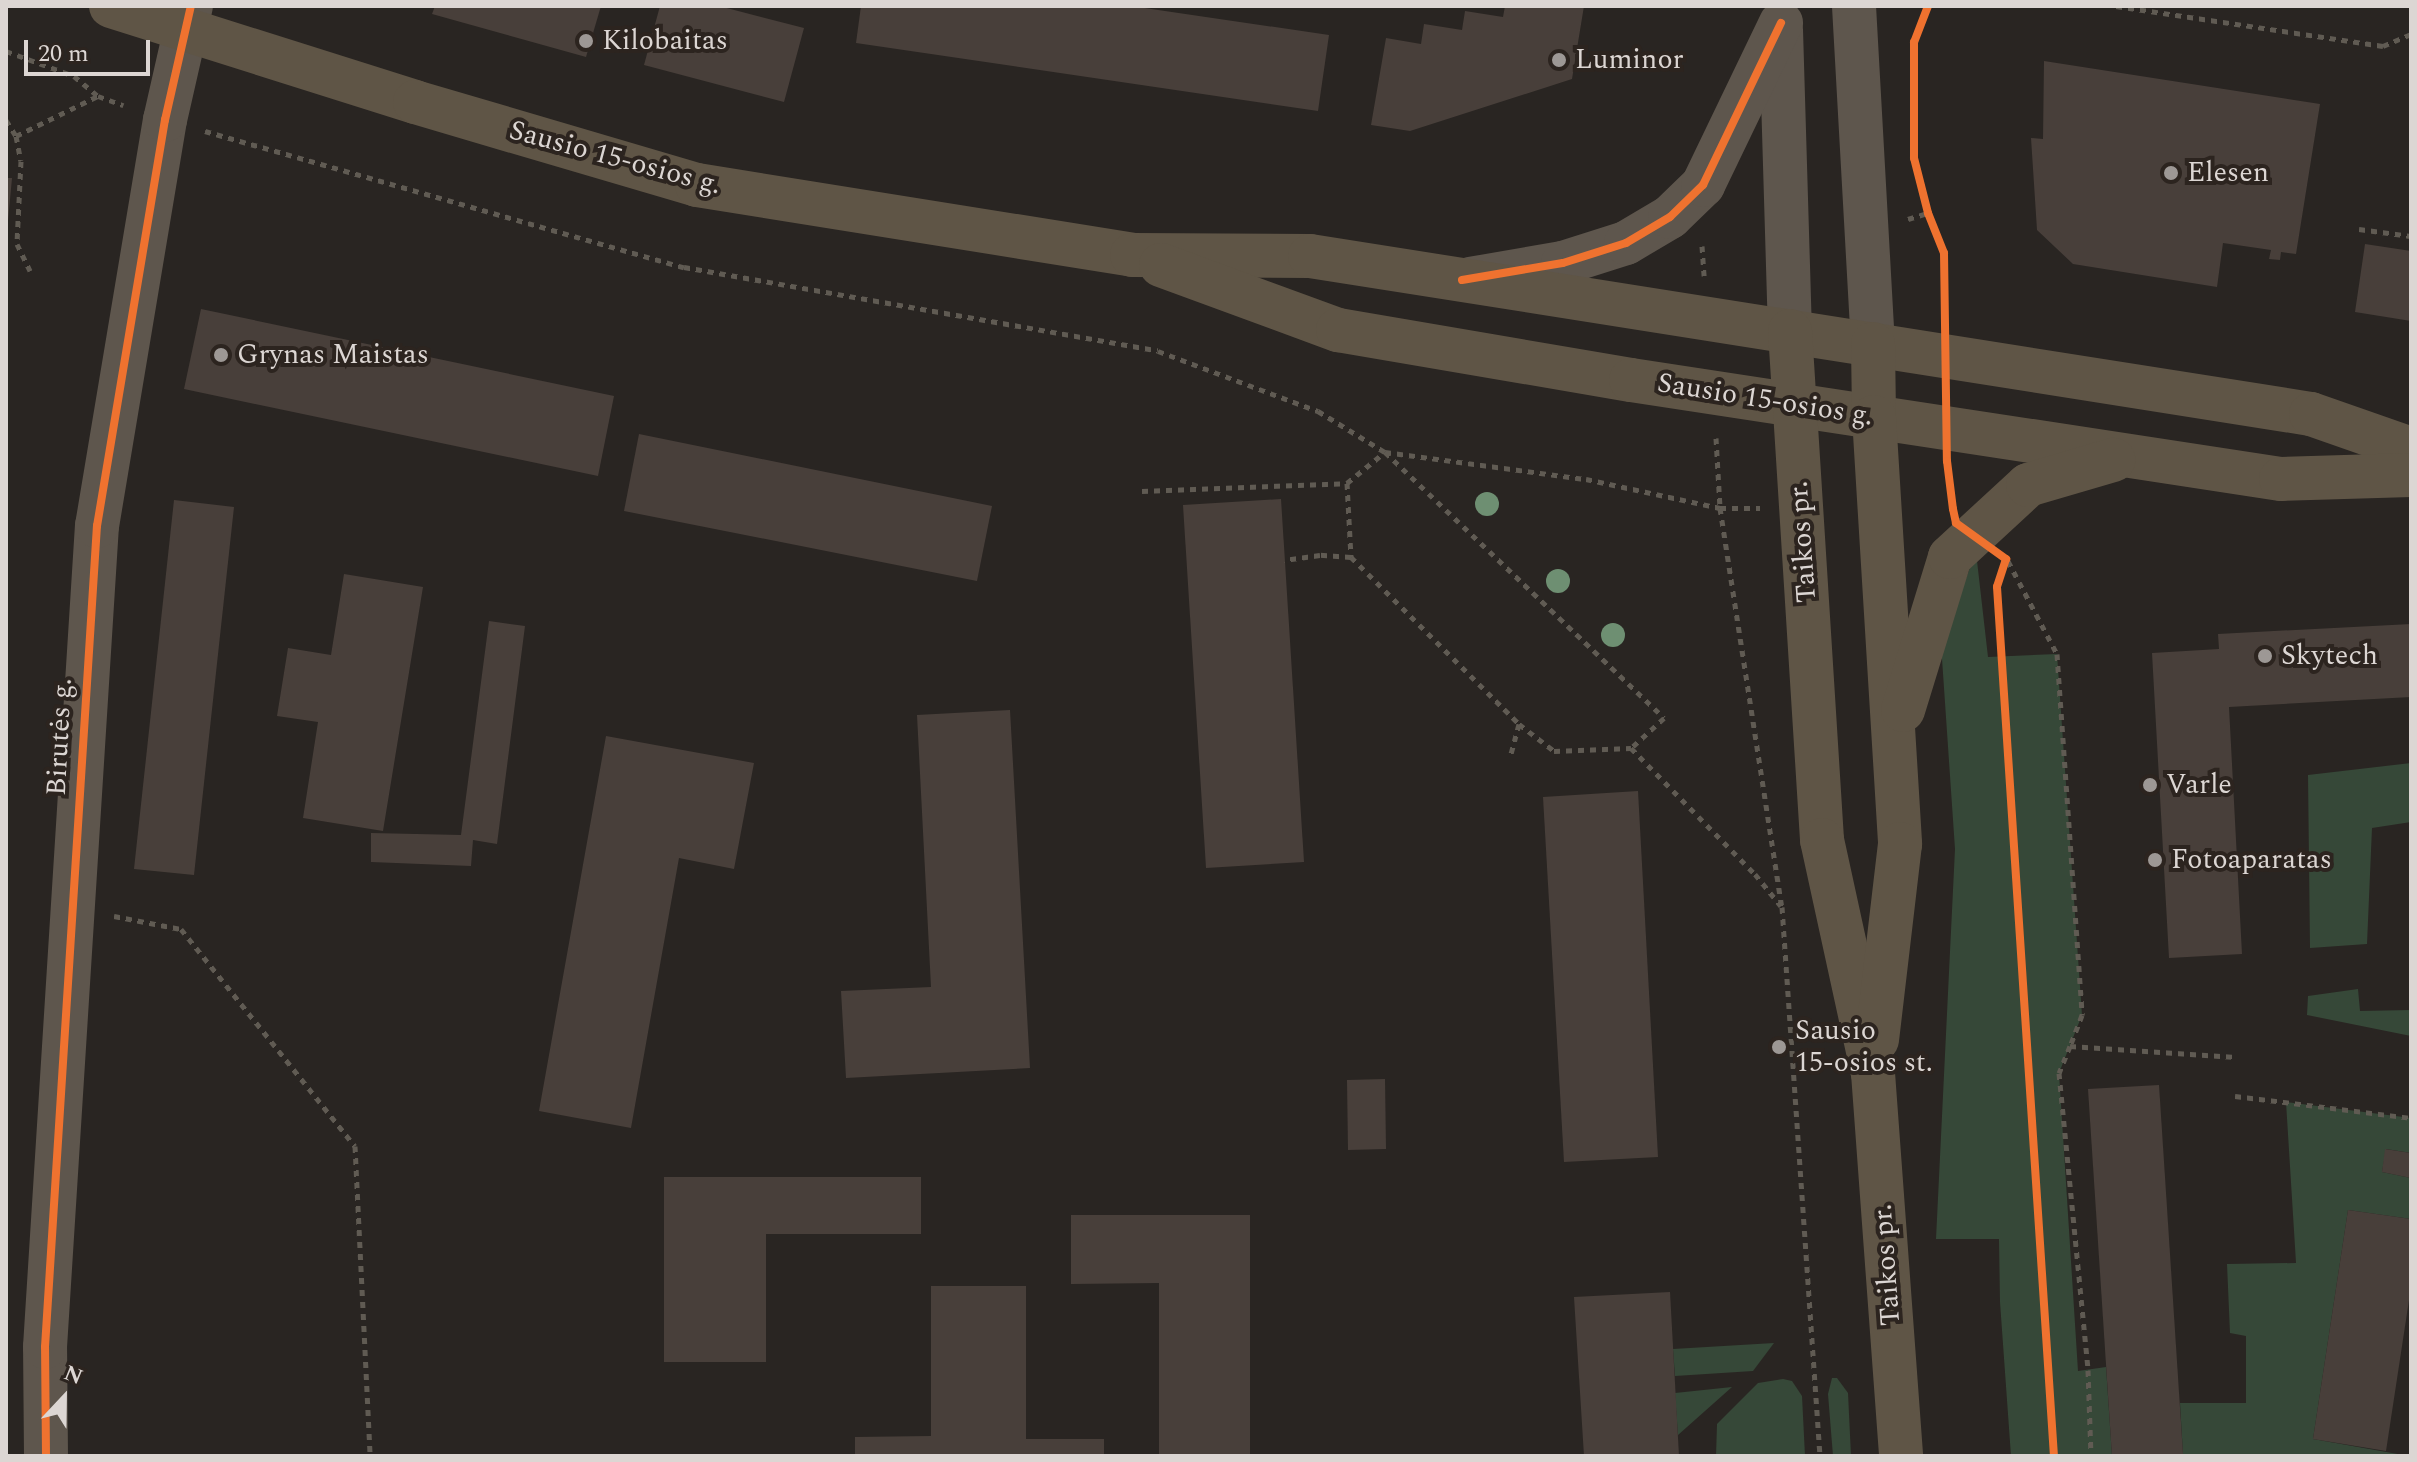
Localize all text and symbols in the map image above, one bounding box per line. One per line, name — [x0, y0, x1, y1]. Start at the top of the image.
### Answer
scale bar — [28, 24, 154, 74]
place label: Kilobaitas — [602, 24, 728, 58]
marker: Kilobaitas — [577, 32, 595, 50]
text: 20 m — [38, 36, 89, 72]
place label: Luminor — [1575, 43, 1684, 77]
marker: Luminor — [1550, 51, 1568, 69]
street label: Sausio 15-osios g. — [505, 114, 725, 202]
place label: Elesen — [2187, 156, 2269, 190]
marker: Elesen — [2162, 164, 2180, 182]
place label: Grynas Maistas — [237, 338, 429, 372]
marker: Grynas Maistas — [212, 346, 230, 364]
street label: Sausio 15-osios g. — [1655, 366, 1875, 434]
street label: Taikos pr. — [1782, 480, 1824, 604]
place label: Skytech — [2281, 639, 2378, 673]
marker: Skytech — [2256, 647, 2274, 665]
street label: Birutės g. — [40, 677, 80, 797]
place label: Varle — [2166, 768, 2232, 802]
marker: Varle — [2141, 776, 2159, 794]
place label: Fotoaparatas — [2171, 843, 2332, 877]
marker: Fotoaparatas — [2146, 851, 2164, 869]
place label: Sausio 15-osios st. — [1795, 1014, 1933, 1080]
marker: Sausio 15-osios st. — [1770, 1038, 1788, 1056]
street label: Taikos pr. — [1866, 1203, 1908, 1327]
text: N — [59, 1357, 88, 1394]
north arrow — [24, 1358, 104, 1438]

